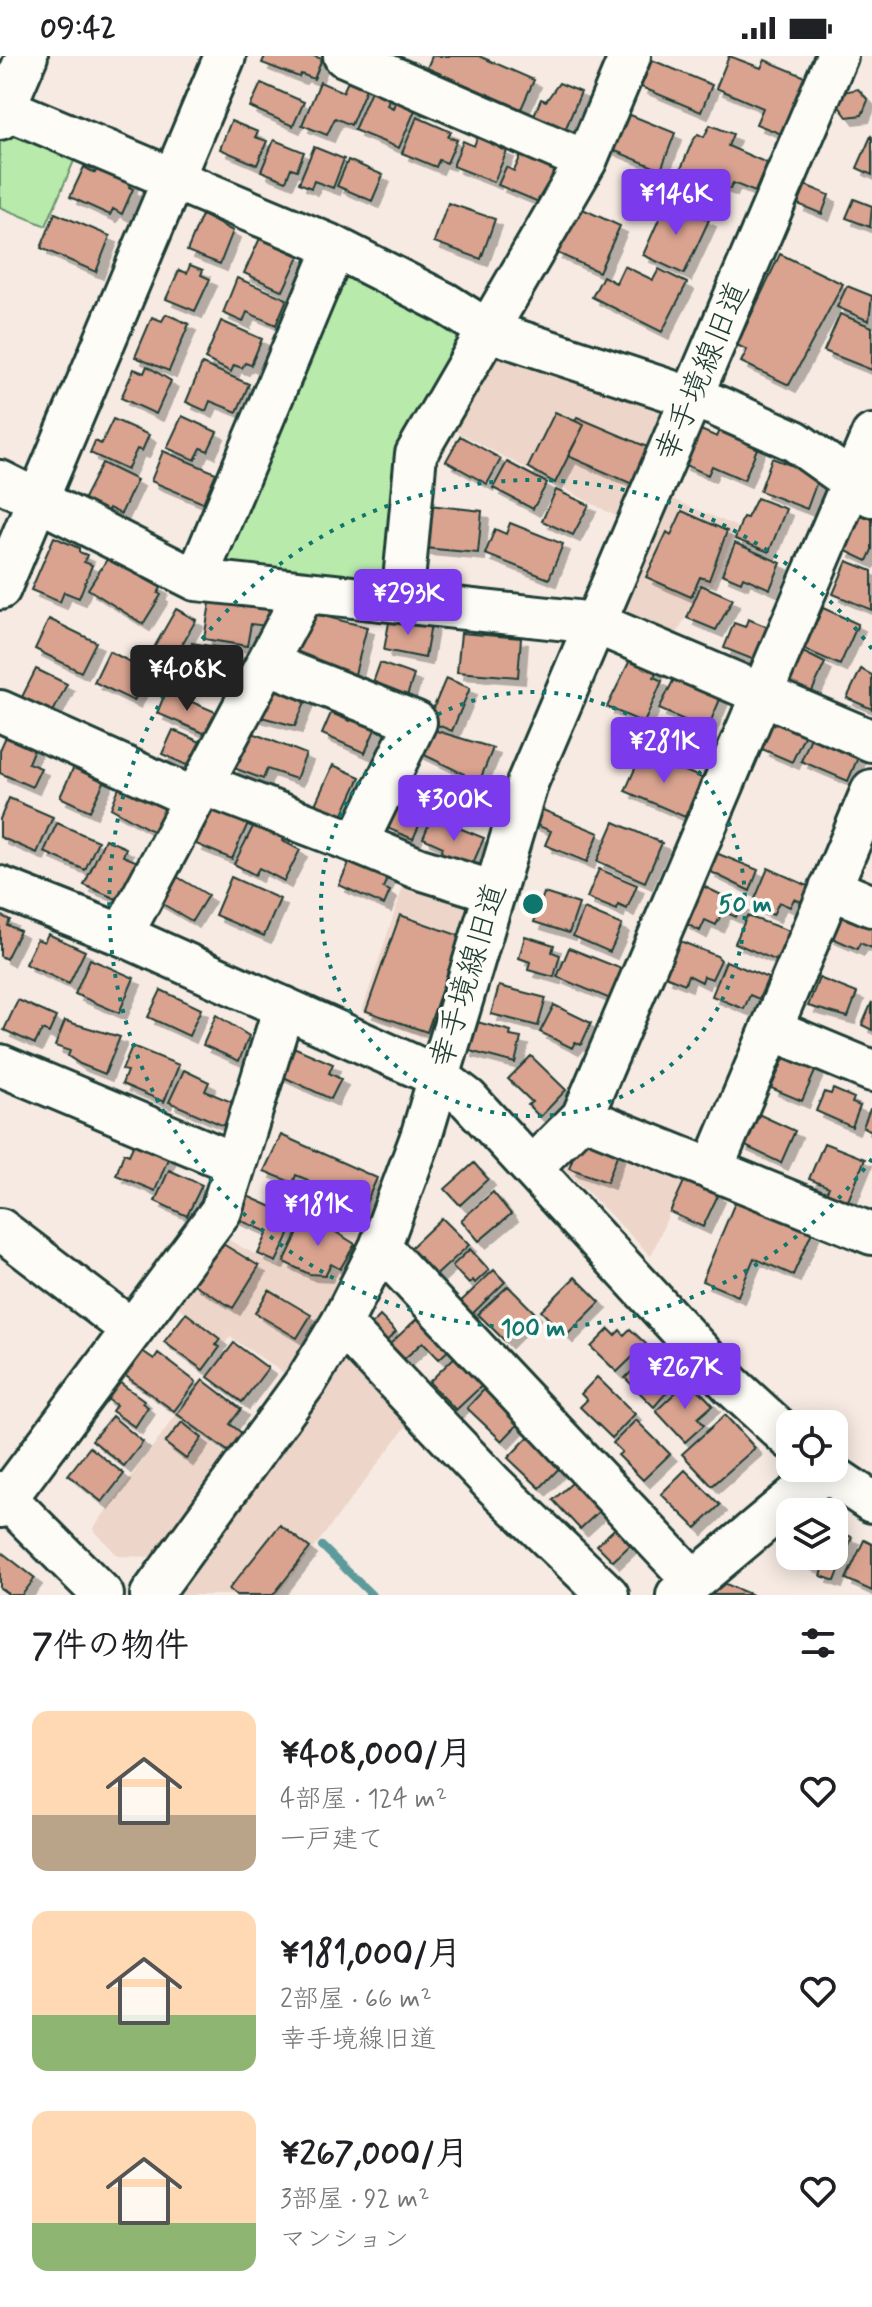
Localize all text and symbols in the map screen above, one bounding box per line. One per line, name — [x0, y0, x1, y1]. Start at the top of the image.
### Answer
text: 09:42 — [40, 9, 116, 48]
pin: ¥146K — [620, 169, 732, 237]
text: ¥146K — [640, 178, 712, 212]
street label: 幸手境線旧道 — [646, 275, 760, 469]
pin: ¥293K — [352, 569, 464, 637]
text: ¥293K — [372, 578, 444, 612]
pin: ¥408K — [131, 645, 243, 713]
text: ¥408K — [148, 654, 226, 688]
pin: ¥281K — [608, 717, 720, 785]
text: ¥281K — [629, 726, 699, 760]
pin: ¥300K — [398, 775, 510, 843]
text: ¥300K — [416, 784, 492, 818]
street label: 幸手境線旧道 — [421, 878, 517, 1074]
centre of rings — [519, 890, 547, 918]
text: 50 m — [718, 890, 772, 921]
pin: ¥181K — [262, 1180, 374, 1248]
text: ¥181K — [283, 1189, 353, 1223]
text: 100 m — [501, 1314, 565, 1345]
pin: ¥267K — [629, 1343, 741, 1411]
text: ¥267K — [648, 1352, 722, 1386]
map controls — [776, 1410, 848, 1570]
button: locate — [776, 1410, 848, 1482]
button: layers — [776, 1498, 848, 1570]
icon: filters — [796, 1621, 840, 1665]
text: 7件の物件 — [32, 1624, 189, 1669]
text: ¥408,000/月 — [280, 1732, 472, 1777]
icon: home — [96, 1743, 192, 1839]
icon: heart — [796, 1769, 840, 1813]
text: 4部屋 · 124 m² — [280, 1783, 447, 1817]
text: 一戸建て — [280, 1823, 384, 1857]
text: ¥181,000/月 — [280, 1932, 462, 1977]
icon: home — [96, 1943, 192, 2039]
icon: heart — [796, 1969, 840, 2013]
text: 2部屋 · 66 m² — [280, 1983, 432, 2017]
text: 幸手境線旧道 — [280, 2023, 436, 2057]
text: ¥267,000/月 — [280, 2132, 469, 2177]
icon: home — [96, 2143, 192, 2239]
icon: heart — [796, 2169, 840, 2213]
text: 3部屋 · 92 m² — [280, 2183, 429, 2217]
text: マンション — [280, 2223, 409, 2257]

